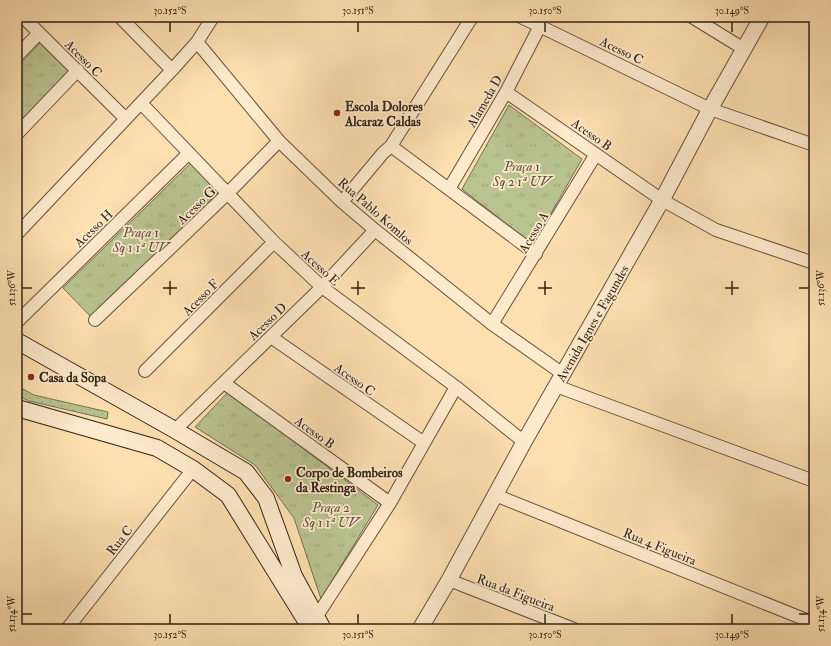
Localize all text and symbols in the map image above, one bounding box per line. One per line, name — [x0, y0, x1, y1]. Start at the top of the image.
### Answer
text: 30.152°S — [154, 5, 186, 17]
text: 30.151°S — [342, 5, 374, 17]
text: 30.150°S — [529, 5, 561, 17]
text: 30.149°S — [715, 5, 749, 17]
street label: Acesso C — [596, 33, 646, 68]
street label: Acesso C — [61, 36, 105, 81]
street label: Alameda D — [463, 73, 506, 131]
place label: Escola Dolores Alcaraz Caldas — [344, 99, 423, 130]
marker: Escola Dolores Alcaraz Caldas — [332, 108, 342, 118]
street label: Acesso B — [567, 115, 615, 154]
park label: Praça 1 Sq 2 1ª UV — [492, 159, 553, 190]
street label: Rua Pablo Komlos — [334, 175, 417, 249]
street label: Acesso G — [173, 183, 219, 229]
street label: Acesso H — [70, 206, 117, 252]
street label: Acesso A — [515, 208, 553, 257]
park label: Praça 1 Sq 1 1ª UV — [112, 225, 171, 256]
street label: Acesso E — [297, 246, 343, 289]
street label: Avenida Ignes e Fagundes — [552, 262, 633, 385]
text: 51.136°W — [6, 269, 18, 306]
text: 51.136°W — [815, 269, 827, 306]
street label: Acesso F — [178, 276, 222, 320]
street label: Acesso D — [244, 299, 290, 345]
street label: Acesso C — [330, 359, 378, 400]
place label: Casa da Sopa — [39, 370, 107, 387]
marker: Casa da Sopa — [26, 372, 36, 382]
street label: Acesso B — [291, 412, 337, 453]
place label: Corpo de Bombeiros da Restinga — [296, 465, 403, 497]
marker: Corpo de Bombeiros da Restinga — [283, 474, 293, 484]
park label: Praça 2 Sq 1 1ª UV — [302, 500, 361, 531]
street label: Rua C — [103, 522, 136, 559]
street label: Rua 4 Figueira — [621, 525, 699, 569]
street label: Rua da Figueira — [474, 571, 558, 615]
text: 51.134°W — [6, 595, 18, 632]
text: 51.134°W — [815, 595, 827, 632]
text: 30.152°S — [154, 629, 186, 641]
text: 30.151°S — [342, 629, 374, 641]
text: 30.150°S — [529, 629, 561, 641]
text: 30.149°S — [715, 629, 749, 641]

